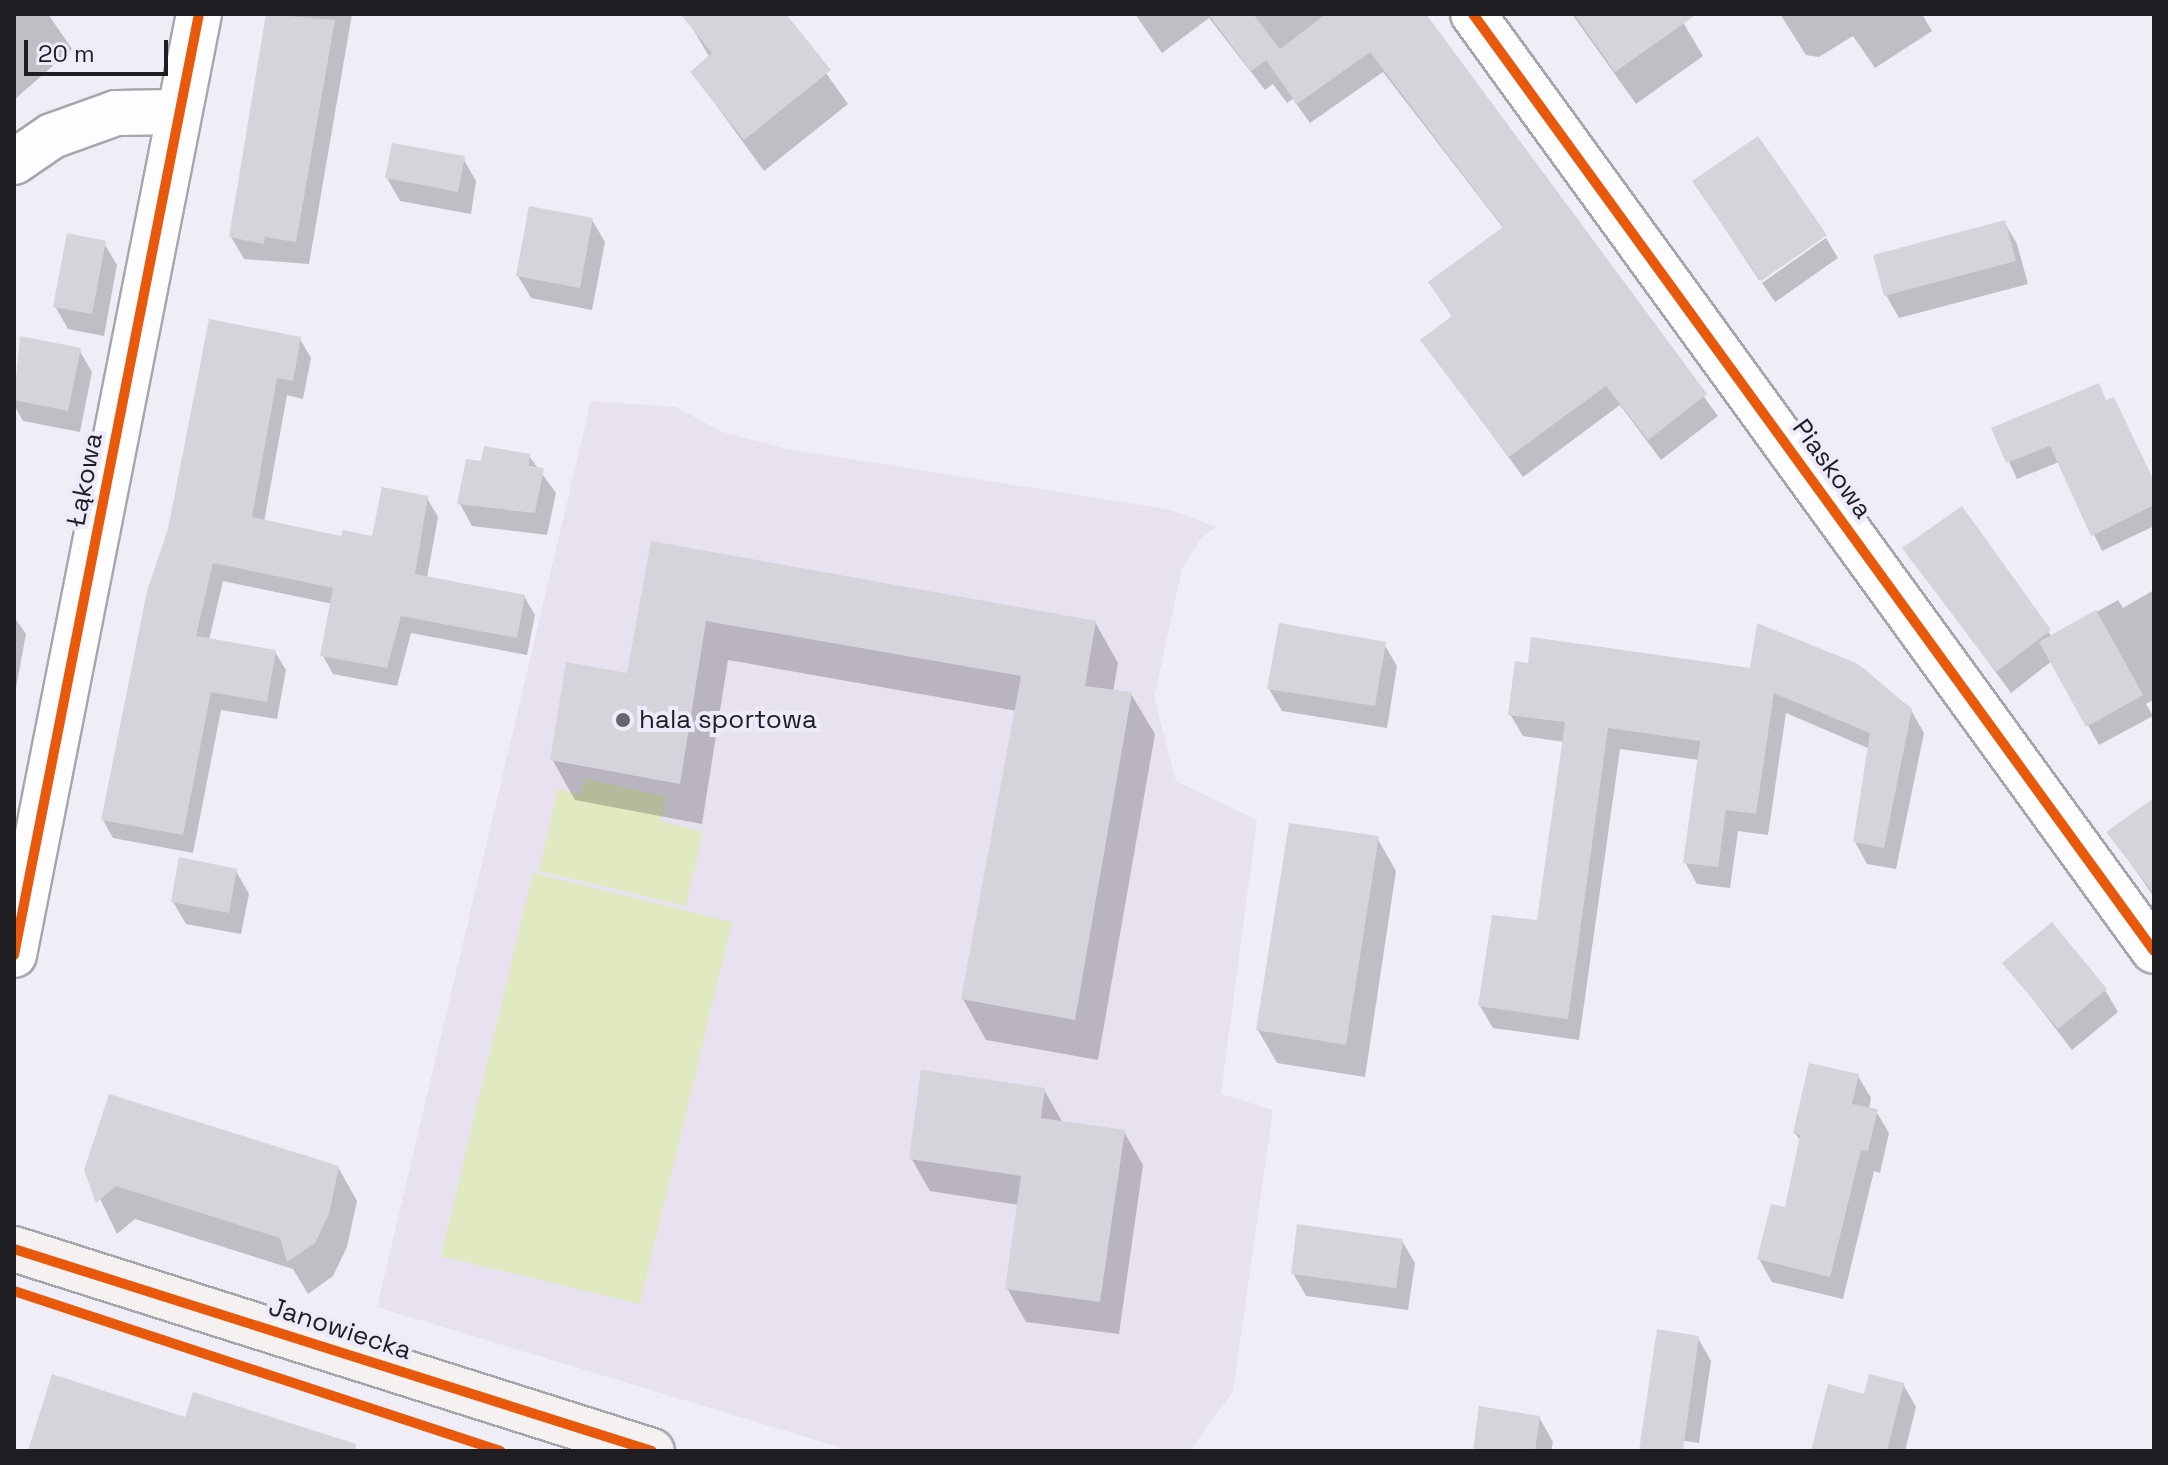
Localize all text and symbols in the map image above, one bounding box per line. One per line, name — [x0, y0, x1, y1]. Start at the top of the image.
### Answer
scale bar — [28, 24, 172, 74]
text: 20 m — [38, 38, 95, 69]
street label: Piaskowa — [1786, 413, 1878, 525]
street label: Łąkowa — [61, 430, 109, 530]
place label: hala sportowa — [639, 704, 817, 736]
marker: hala sportowa — [614, 711, 632, 729]
street label: Janowiecka — [265, 1291, 415, 1367]

